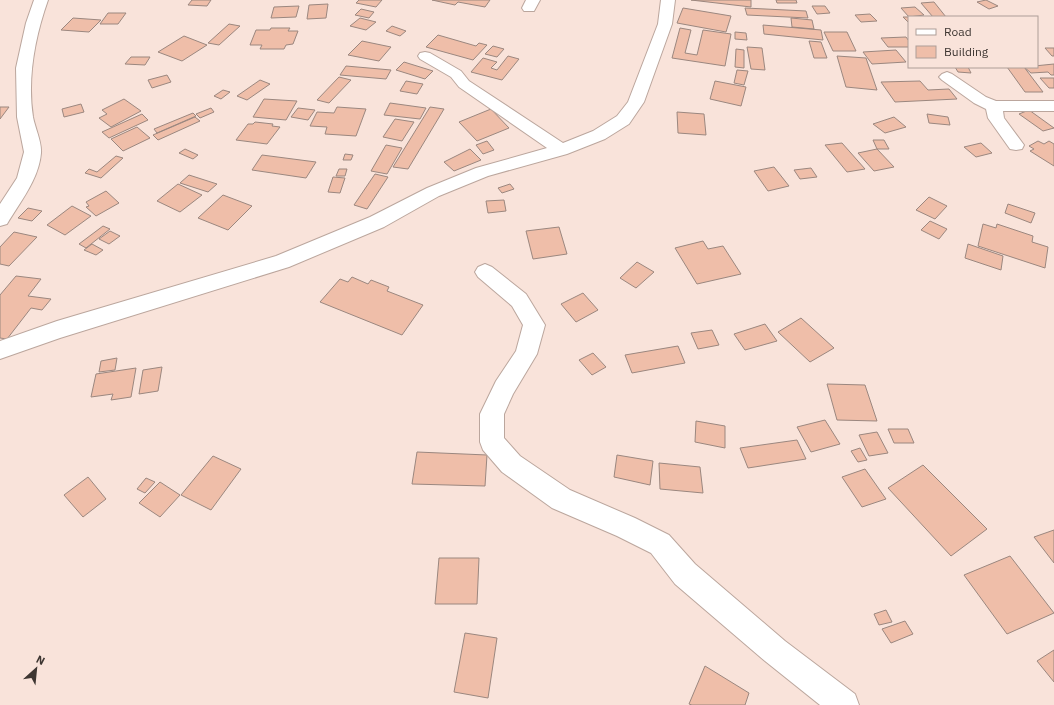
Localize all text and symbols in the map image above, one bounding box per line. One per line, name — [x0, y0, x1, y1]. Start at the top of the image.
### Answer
legend — [908, 16, 1038, 68]
text: Road — [944, 24, 972, 39]
text: Building — [944, 44, 989, 59]
north arrow — [16, 649, 56, 689]
text: N — [34, 652, 47, 668]

